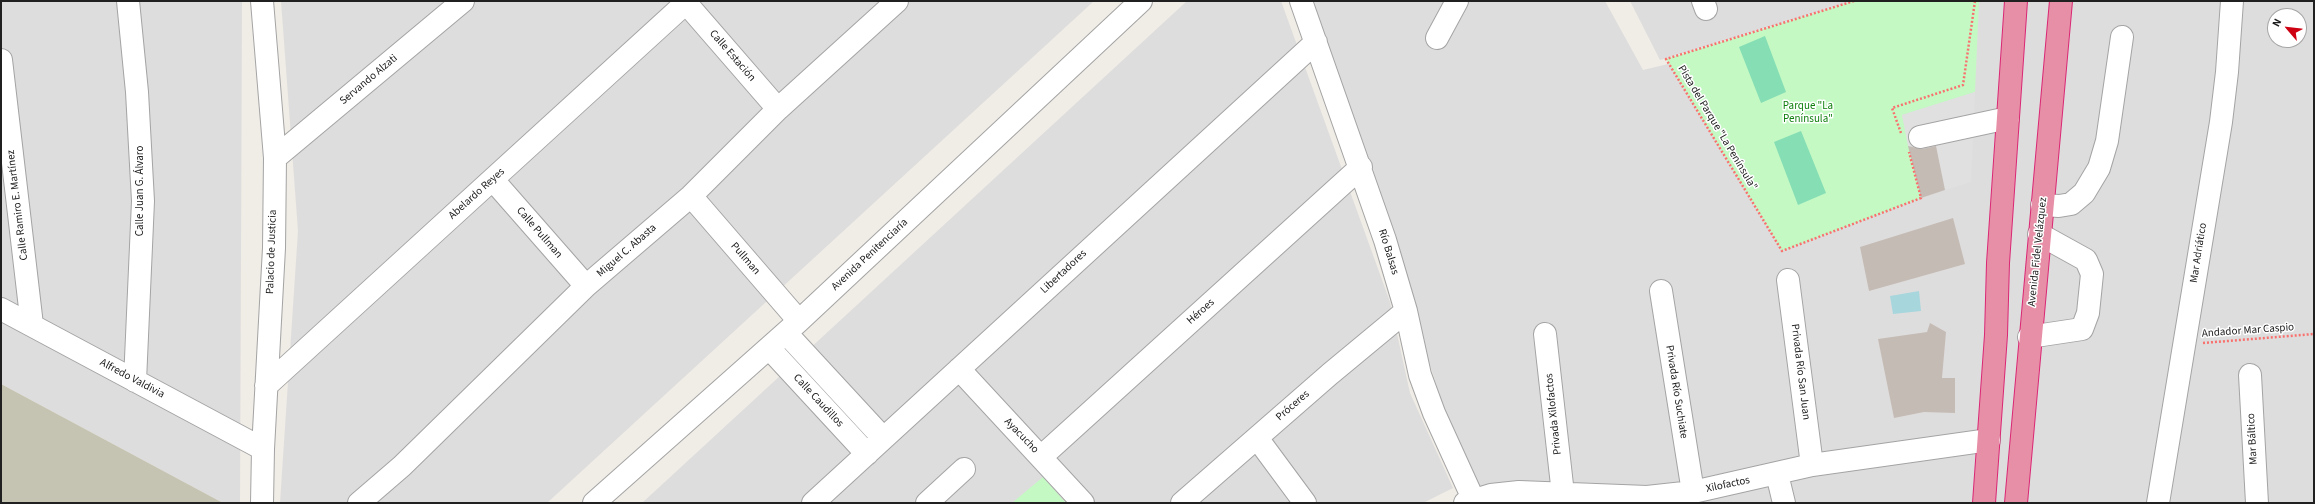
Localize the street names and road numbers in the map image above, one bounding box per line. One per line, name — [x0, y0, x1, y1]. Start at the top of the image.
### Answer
street label: Calle Estación — [706, 28, 758, 84]
street label: Servando Alzati — [337, 52, 401, 108]
street label: Pista del Parque "La Península" — [1674, 63, 1760, 193]
street label: Calle Juan G. Álvaro — [134, 146, 148, 236]
street label: Calle Ramiro E. Martínez — [5, 149, 31, 261]
street label: Abelardo Reyes — [446, 165, 508, 223]
street label: Avenida Fidel Velázquez — [2026, 197, 2050, 307]
street label: Calle Pullman — [513, 205, 565, 261]
street label: Palacio de Justicia — [264, 209, 280, 295]
street label: Avenida Penitenciaría — [829, 216, 911, 294]
street label: Miguel C. Abasta — [594, 221, 660, 281]
street label: Mar Adriático — [2188, 222, 2210, 284]
street label: Río Balsas — [1375, 228, 1401, 276]
street label: Pullman — [727, 240, 763, 278]
street label: Libertadores — [1038, 247, 1090, 297]
street label: Héroes — [1185, 296, 1217, 328]
street label: Andador Mar Caspio — [2201, 321, 2295, 341]
street label: Privada Río San Juan — [1788, 323, 1812, 421]
street label: Privada Río Suchiate — [1662, 344, 1690, 440]
street label: Alfredo Valdivia — [97, 356, 167, 402]
street label: Calle Caudillos — [790, 372, 846, 430]
street label: Privada Xilofactos — [1543, 373, 1565, 455]
street label: Próceres — [1274, 388, 1312, 424]
street label: Mar Báltico — [2245, 413, 2261, 465]
street label: Ayacucho — [1001, 415, 1041, 457]
street label: Xilofactos — [1705, 474, 1751, 496]

